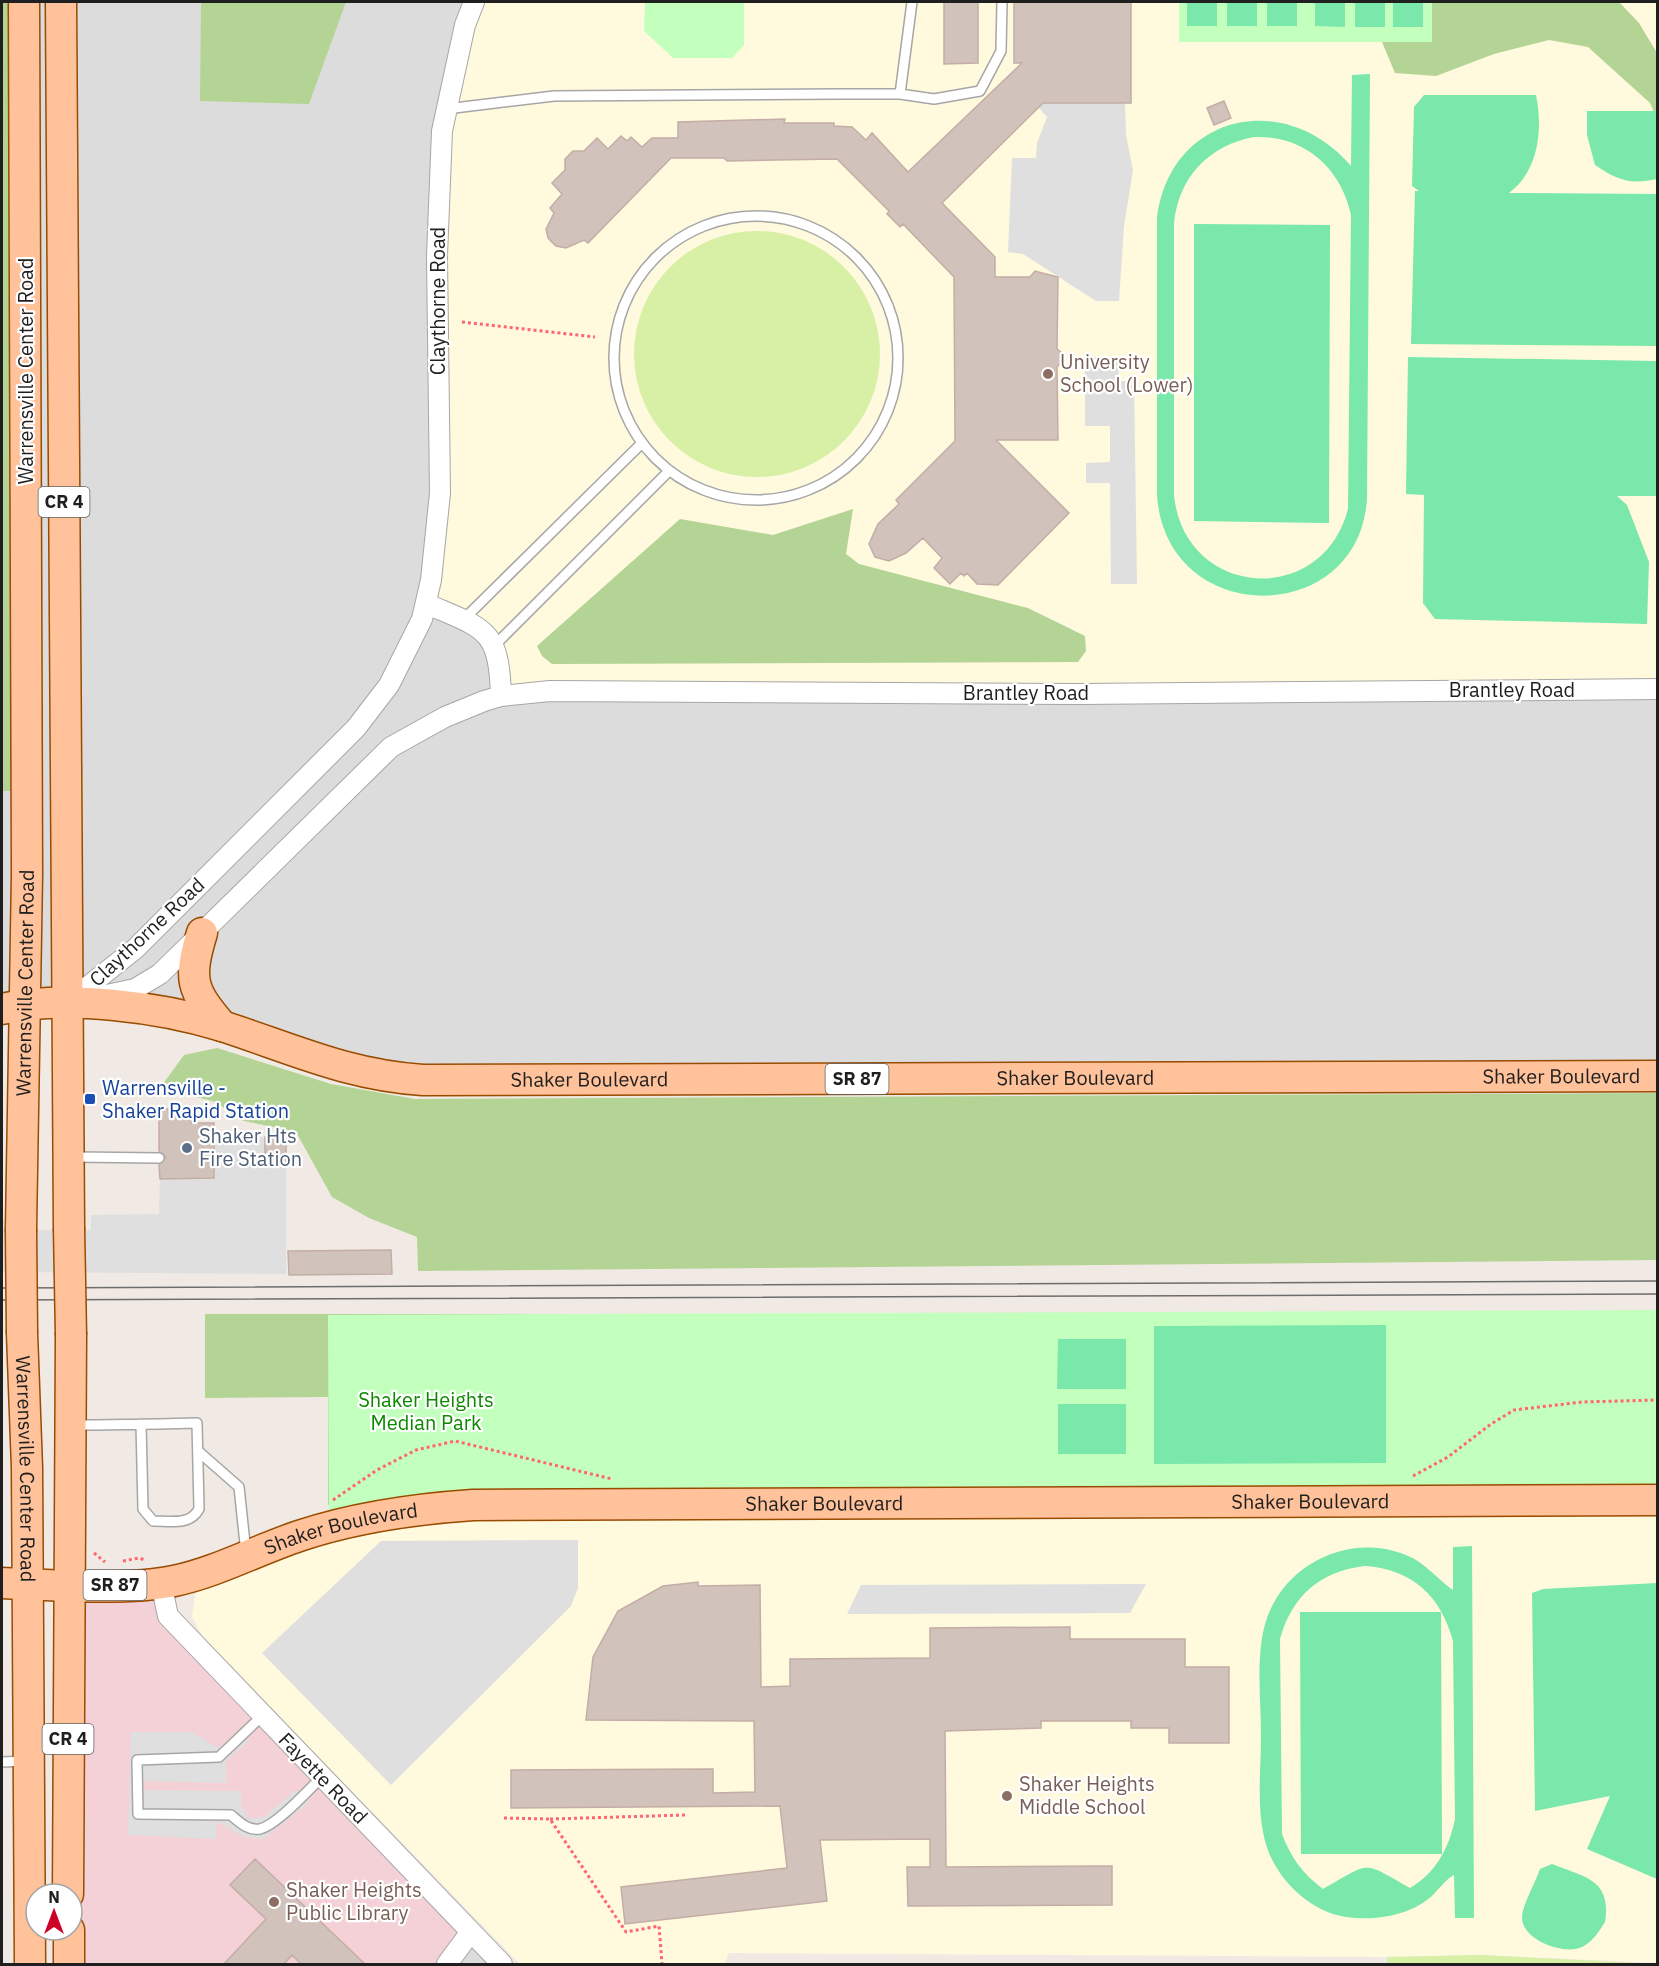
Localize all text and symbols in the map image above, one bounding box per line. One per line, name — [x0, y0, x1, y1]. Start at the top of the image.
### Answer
street label: Claythorne Road — [424, 227, 451, 375]
street label: Warrensville Center Road — [12, 258, 39, 484]
place label: University School (Lower) — [1060, 348, 1194, 398]
marker: University School (Lower) — [1041, 367, 1055, 381]
road number: CR 4 — [38, 487, 90, 517]
street label: Brantley Road — [1449, 676, 1575, 703]
street label: Brantley Road — [963, 679, 1089, 706]
street label: Warrensville Center Road — [9, 869, 40, 1097]
street label: Claythorne Road — [83, 871, 210, 992]
street label: Shaker Boulevard — [1482, 1062, 1640, 1090]
road number: SR 87 — [826, 1064, 888, 1094]
street label: Shaker Boulevard — [996, 1064, 1154, 1091]
street label: Shaker Boulevard — [510, 1065, 668, 1093]
place label: Warrensville - Shaker Rapid Station — [102, 1074, 289, 1124]
marker: Warrensville - Shaker Rapid Station — [83, 1092, 97, 1106]
place label: Shaker Hts Fire Station — [199, 1122, 302, 1172]
marker: Shaker Hts Fire Station — [180, 1141, 194, 1155]
street label: Warrensville Center Road — [10, 1355, 42, 1582]
park label: Shaker Heights Median Park — [358, 1386, 494, 1436]
street label: Shaker Boulevard — [1231, 1487, 1389, 1515]
street label: Shaker Boulevard — [745, 1489, 903, 1517]
street label: Shaker Boulevard — [260, 1496, 419, 1561]
road number: SR 87 — [84, 1570, 146, 1600]
road number: CR 4 — [42, 1724, 94, 1754]
street label: Fayette Road — [273, 1726, 374, 1829]
place label: Shaker Heights Middle School — [1019, 1770, 1155, 1820]
marker: Shaker Heights Middle School — [1000, 1789, 1014, 1803]
place label: Shaker Heights Public Library — [286, 1876, 422, 1926]
north arrow — [24, 1882, 84, 1942]
text: N — [48, 1887, 60, 1907]
marker: Shaker Heights Public Library — [267, 1895, 281, 1909]

